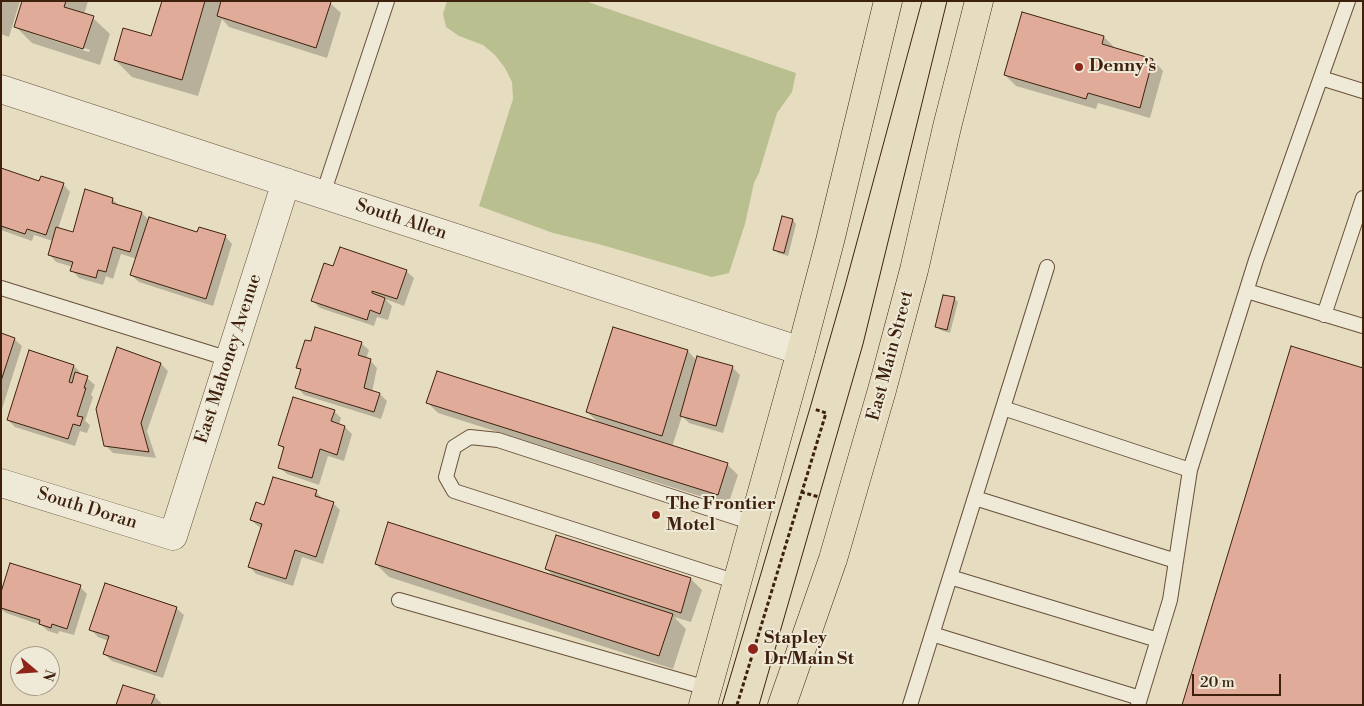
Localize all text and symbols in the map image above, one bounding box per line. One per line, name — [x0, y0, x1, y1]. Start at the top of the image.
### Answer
place label: Denny's — [1089, 56, 1156, 78]
marker: Denny's — [1073, 61, 1085, 73]
street label: South Allen — [353, 195, 449, 245]
street label: East Mahoney Avenue — [191, 271, 267, 447]
street label: East Main Street — [863, 289, 919, 423]
street label: South Doran — [34, 484, 140, 534]
place label: The Frontier Motel — [666, 494, 776, 536]
marker: The Frontier Motel — [650, 509, 662, 521]
place label: Stapley Dr/Main St — [764, 628, 854, 670]
marker: Stapley Dr/Main St — [746, 642, 760, 656]
north arrow — [10, 646, 60, 696]
scale bar — [1194, 664, 1283, 696]
text: N — [38, 667, 59, 683]
text: 20 m — [1200, 673, 1235, 692]

